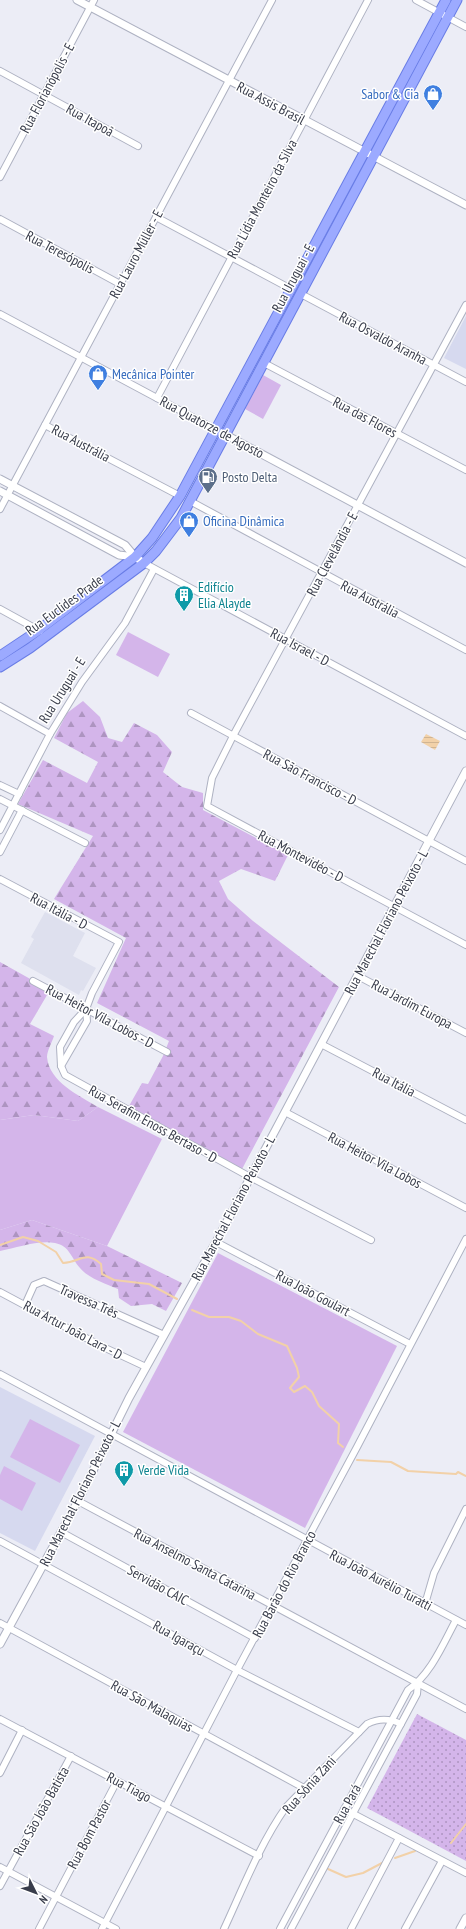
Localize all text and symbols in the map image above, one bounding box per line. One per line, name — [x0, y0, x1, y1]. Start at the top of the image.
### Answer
street label: Rua Florianópolis - E — [16, 40, 78, 136]
street label: Rua Assis Brasil — [234, 77, 309, 129]
shop icon: Sabor & Cia — [422, 83, 444, 111]
place label: Sabor & Cia — [361, 85, 419, 103]
street label: Rua Itapoã — [63, 100, 117, 140]
street label: Rua Lídia Monteiro da Silva — [223, 136, 301, 262]
street label: Rua Lauro Müller - E — [105, 207, 167, 301]
street label: Rua Teresópolis — [23, 226, 98, 278]
street label: Rua Uruguai - E — [268, 241, 318, 315]
street label: Rua Osvaldo Aranha — [336, 307, 430, 369]
shop icon: Mecânica Pointer — [87, 363, 109, 391]
place label: Mecânica Pointer — [112, 365, 195, 383]
street label: Rua Quatorze de Agosto — [157, 392, 267, 462]
street label: Rua das Flores — [330, 393, 400, 442]
street label: Rua Austrália — [49, 420, 113, 466]
fuel station icon: Posto Delta — [197, 466, 219, 494]
place label: Posto Delta — [222, 468, 277, 486]
street label: Rua Clevelândia - E — [302, 509, 362, 599]
shop icon: Oficina Dinâmica — [178, 510, 200, 538]
place label: Oficina Dinâmica — [203, 512, 284, 530]
street label: Rua Euclides Prade — [22, 571, 106, 639]
street label: Rua Austrália — [338, 576, 402, 622]
place label: Edifício Elia Alayde — [198, 578, 251, 612]
building icon: Edifício Elia Alayde — [173, 584, 195, 612]
street label: Rua Israel - D — [267, 624, 333, 670]
street label: Rua Uruguai - E — [35, 654, 89, 726]
street label: Rua São Francisco - D — [260, 745, 360, 809]
street label: Rua Montevidéo - D — [255, 826, 347, 886]
street label: Rua Marechal Floriano Peixoto - L — [340, 846, 432, 998]
street label: Rua Itália - D — [27, 888, 91, 934]
street label: Rua Jardim Europa — [368, 975, 456, 1033]
street label: Rua Heitor Vila Lobos - D — [43, 980, 157, 1052]
street label: Rua Itália — [369, 1063, 419, 1101]
street label: Rua Serafim Enoss Bertaso - D — [85, 1081, 221, 1167]
street label: Rua Heitor Vila Lobos — [325, 1128, 425, 1192]
street label: Rua Marechal Floriano Peixoto - L — [187, 1132, 279, 1284]
street label: Rua João Goulart — [273, 1266, 353, 1320]
street label: Travessa Três — [57, 1280, 122, 1322]
street label: Rua Artur João Lara - D — [20, 1296, 126, 1364]
street label: Rua Marechal Floriano Peixoto - L — [35, 1417, 125, 1569]
building icon: Verde Vida — [113, 1459, 135, 1487]
place label: Verde Vida — [137, 1461, 189, 1479]
street label: Rua Anselmo Santa Catarina — [131, 1524, 259, 1604]
street label: Rua Barão do Rio Branco — [248, 1527, 320, 1641]
street label: Rua João Aurélio Turatti — [327, 1545, 435, 1615]
street label: Servidão CAIC — [124, 1561, 192, 1609]
street label: Rua Igaraçu — [150, 1616, 208, 1660]
street label: Rua São Malaquias — [108, 1676, 196, 1736]
street label: Rua Sônia Zani — [278, 1752, 340, 1818]
street label: Rua São João Batista — [9, 1763, 73, 1859]
street label: Rua Tiago — [104, 1768, 154, 1806]
street label: Rua Pará — [329, 1781, 365, 1827]
street label: Rua Bom Pastor — [63, 1796, 115, 1872]
north arrow — [16, 1873, 56, 1913]
text: N — [36, 1893, 51, 1907]

